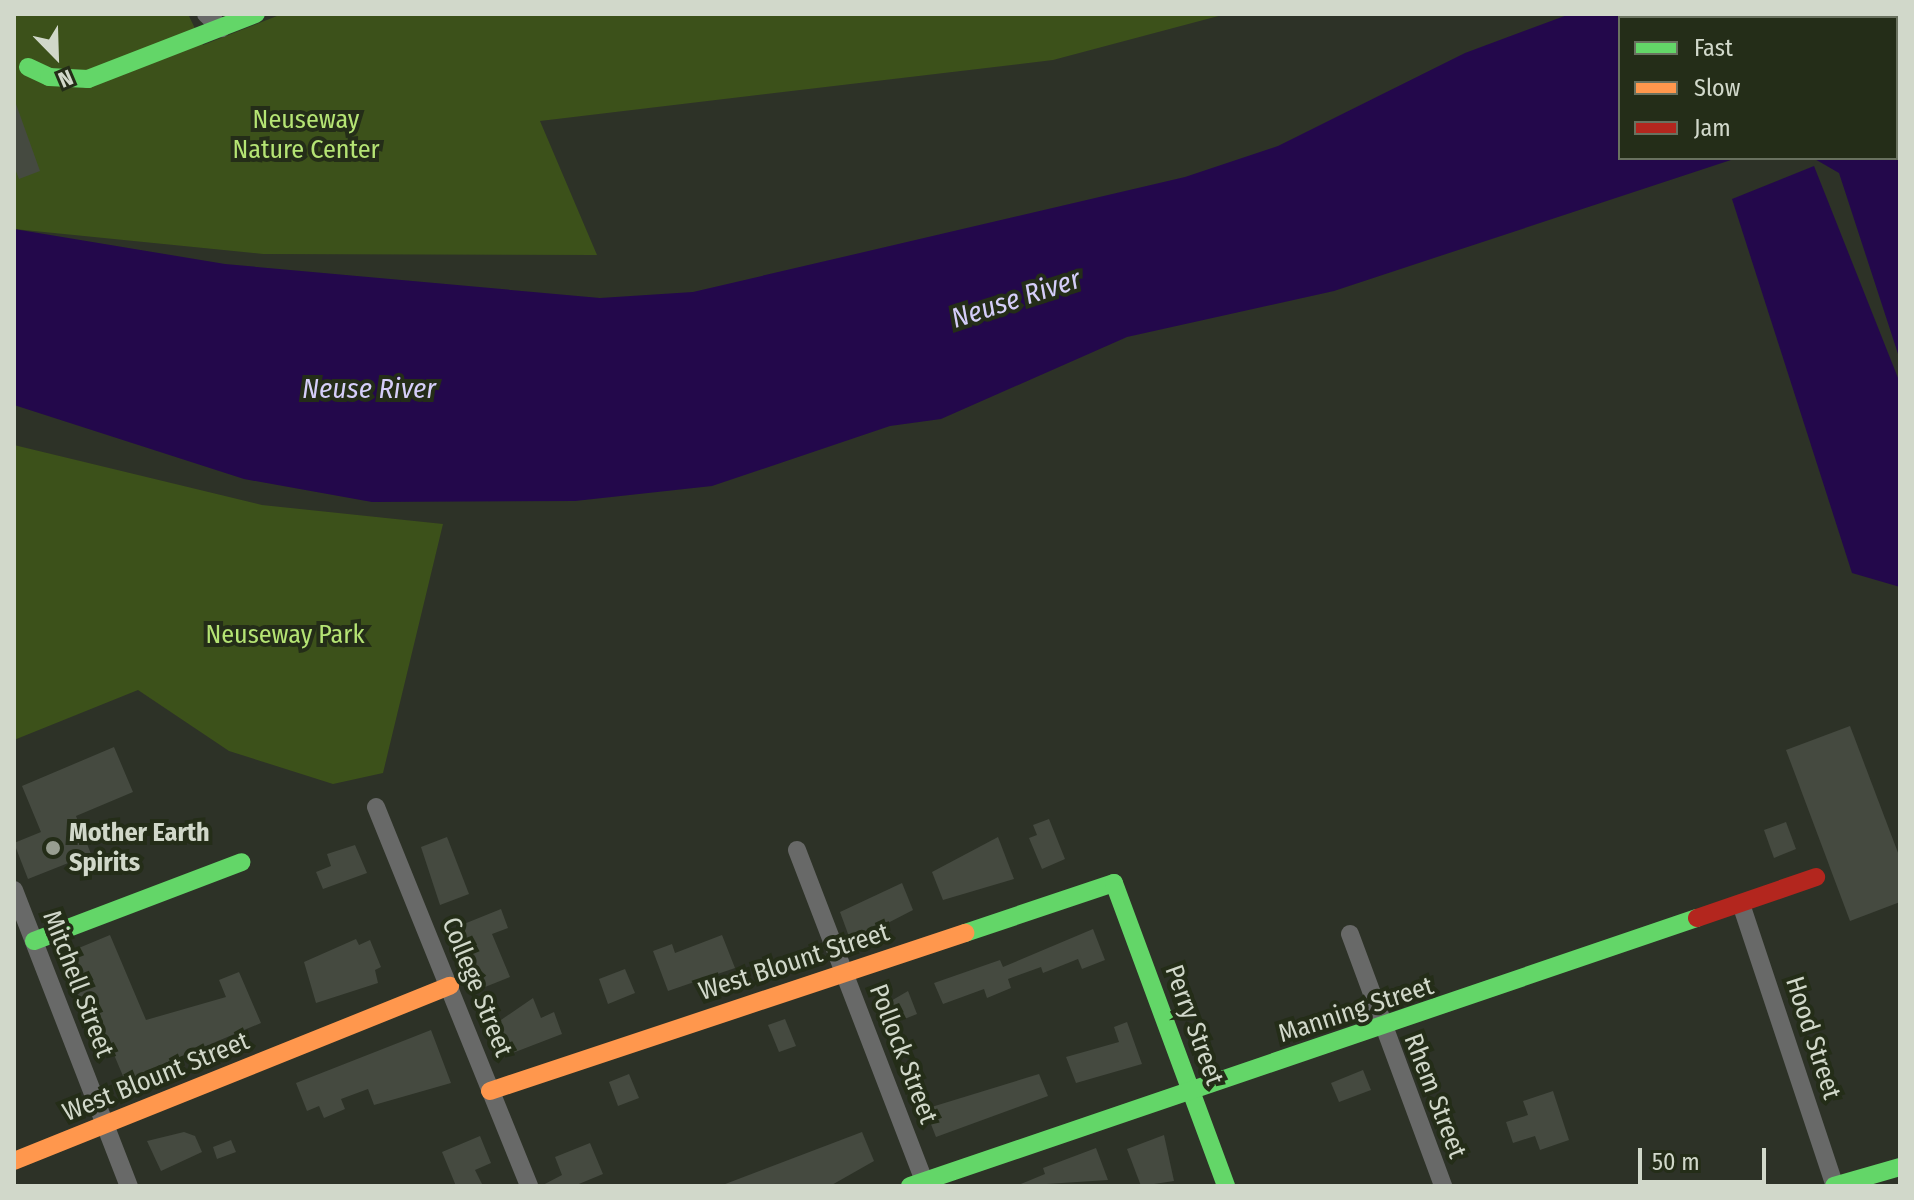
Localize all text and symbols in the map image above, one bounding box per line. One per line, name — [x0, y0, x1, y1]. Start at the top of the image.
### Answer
north arrow — [16, 16, 96, 96]
legend — [1618, 16, 1898, 160]
text: Fast — [1694, 34, 1733, 62]
text: N — [54, 64, 77, 94]
text: Slow — [1694, 74, 1740, 102]
park label: Neuseway Nature Center — [232, 104, 380, 166]
text: Jam — [1694, 114, 1731, 142]
water label: Neuse River — [947, 262, 1085, 336]
water label: Neuse River — [302, 372, 436, 406]
park label: Neuseway Park — [205, 619, 365, 651]
place label: Mother Earth Spirits — [69, 817, 210, 878]
marker: Mother Earth Spirits — [44, 839, 62, 857]
street label: Mitchell Street — [36, 906, 120, 1062]
street label: College Street — [435, 913, 519, 1061]
street label: West Blount Street — [695, 917, 893, 1007]
street label: Perry Street — [1158, 961, 1230, 1089]
street label: Manning Street — [1275, 970, 1437, 1050]
street label: Hood Street — [1779, 973, 1847, 1103]
street label: Pollock Street — [862, 980, 944, 1128]
street label: West Blount Street — [58, 1025, 254, 1129]
street label: Rhem Street — [1397, 1029, 1473, 1163]
scale bar — [1642, 1132, 1770, 1182]
text: 50 m — [1652, 1148, 1700, 1176]

